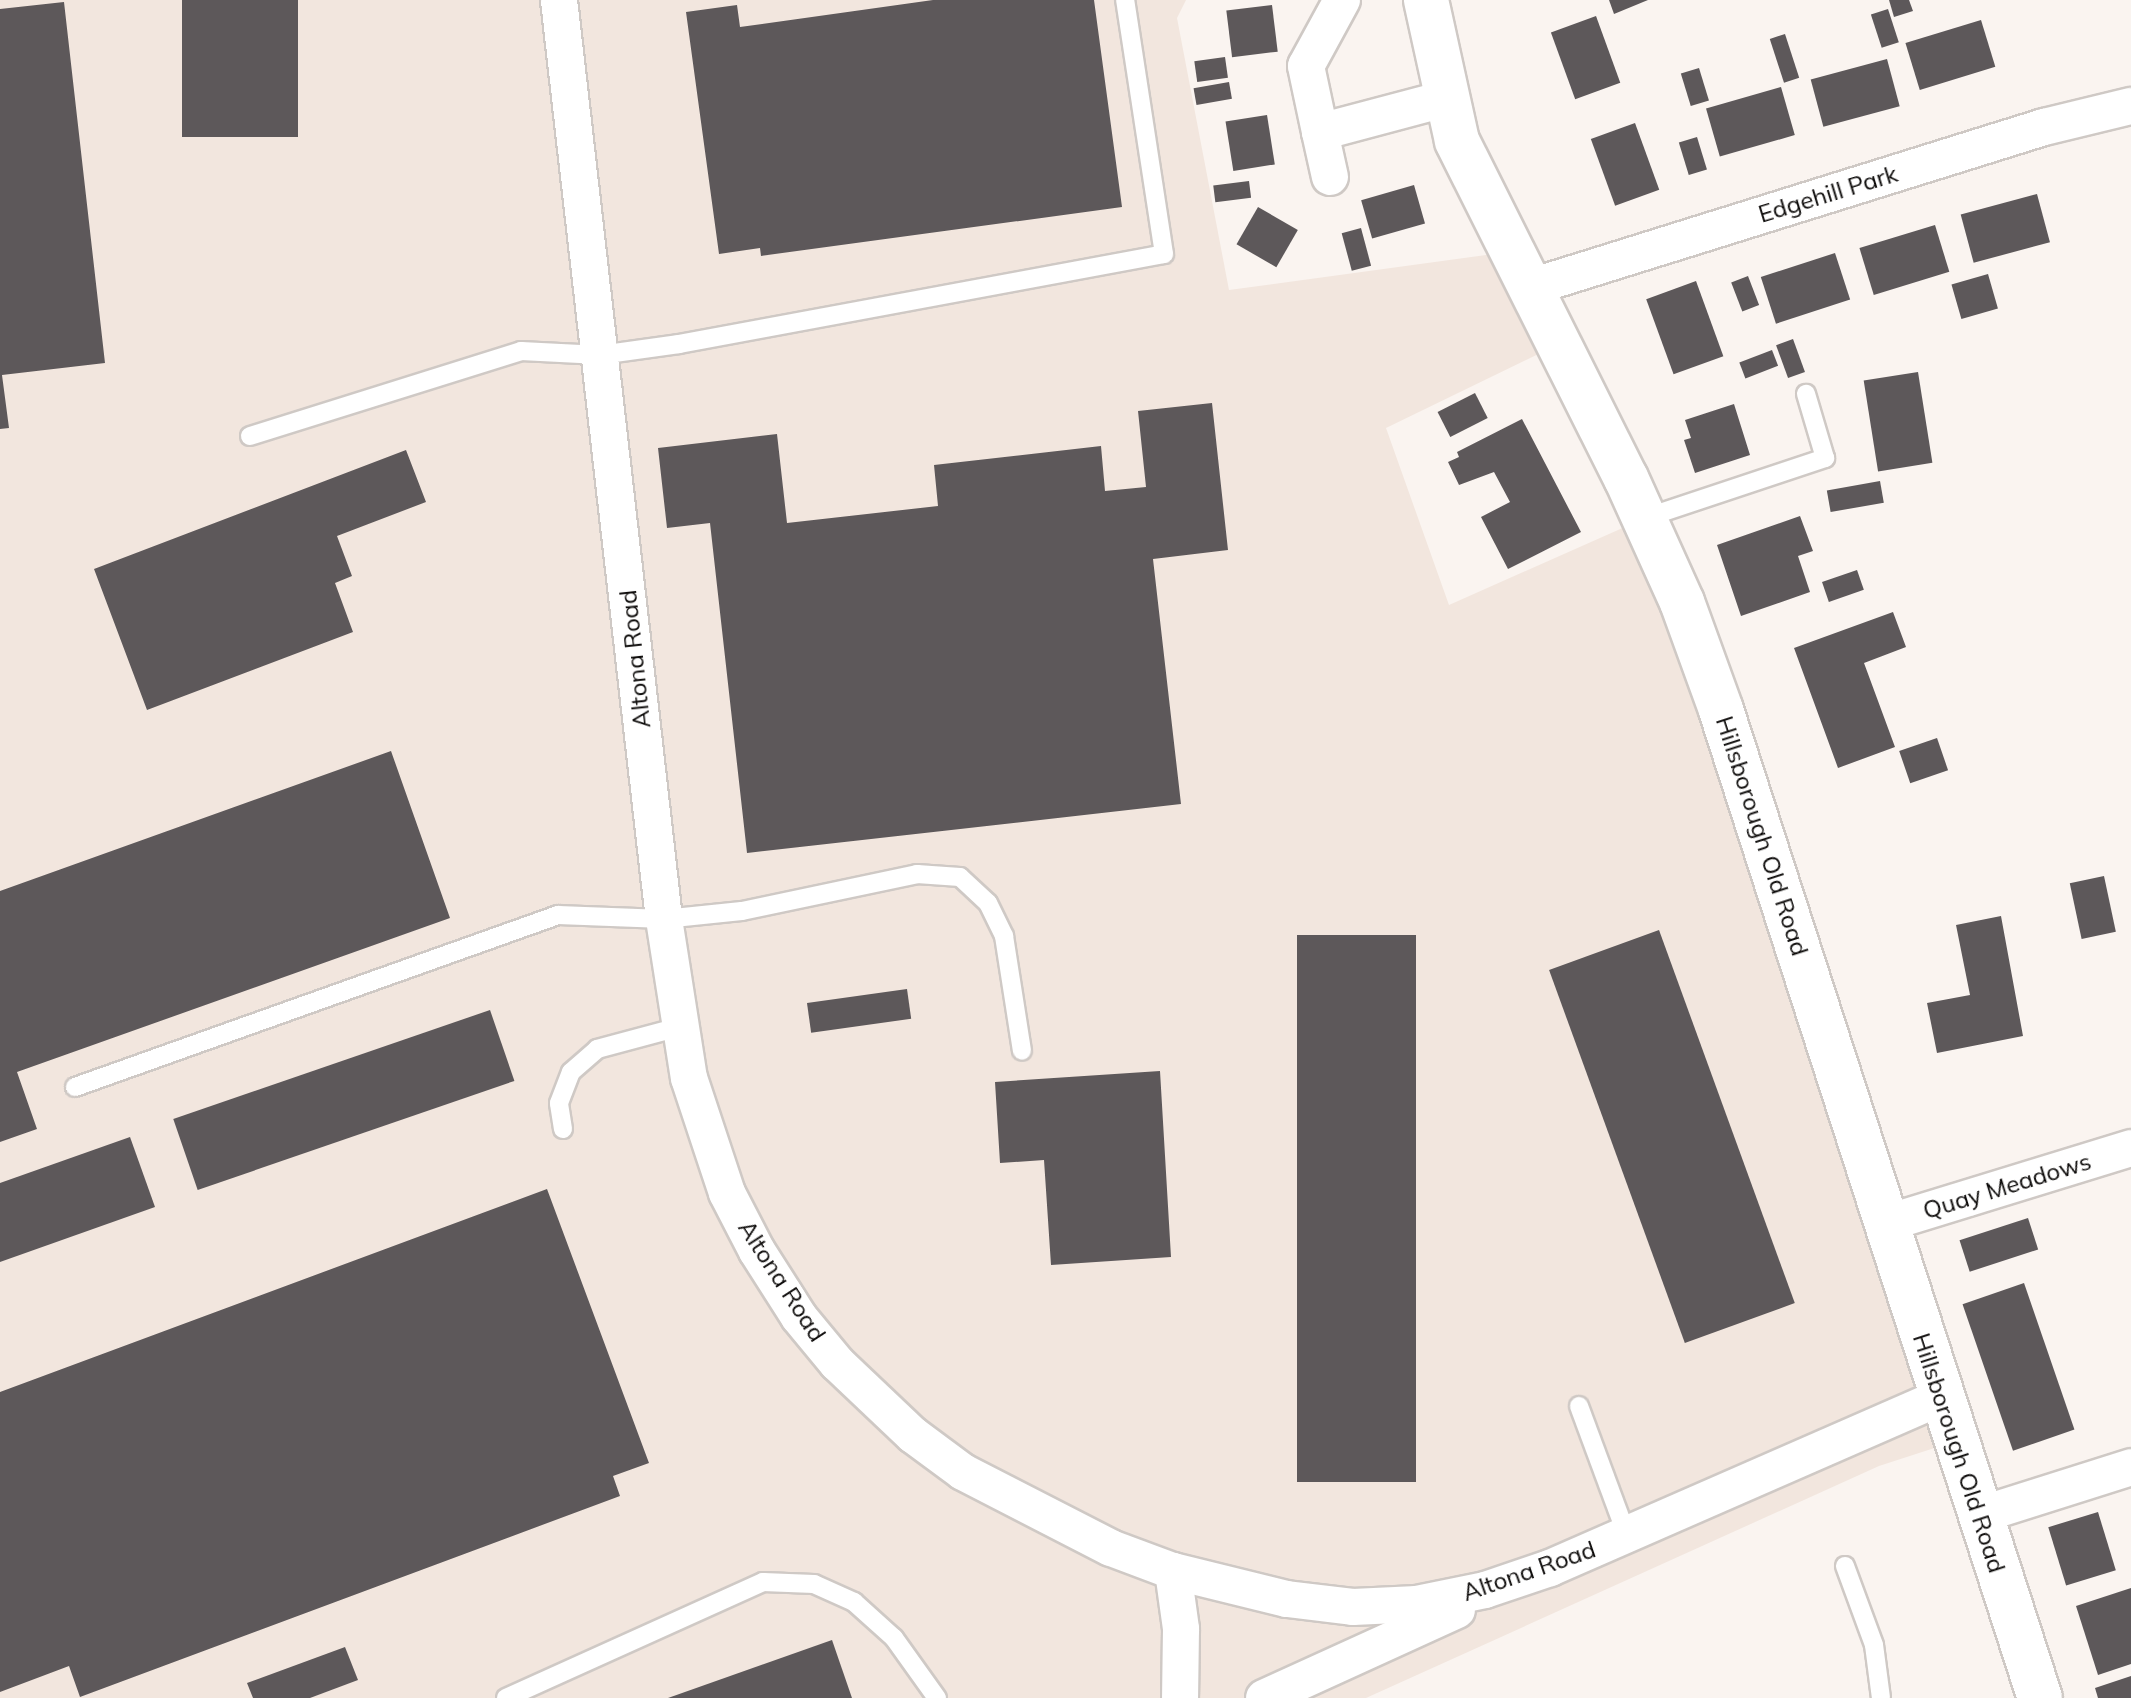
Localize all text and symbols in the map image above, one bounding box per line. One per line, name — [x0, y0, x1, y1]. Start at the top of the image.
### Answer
street label: Edgehill Park — [1755, 159, 1901, 229]
street label: Altona Road — [613, 588, 657, 730]
street label: Hillsborough Old Road — [1710, 713, 1814, 959]
street label: Quay Meadows — [1920, 1147, 2094, 1225]
street label: Altona Road — [732, 1215, 832, 1347]
street label: Hillsborough Old Road — [1907, 1330, 2011, 1576]
street label: Altona Road — [1459, 1535, 1599, 1607]

